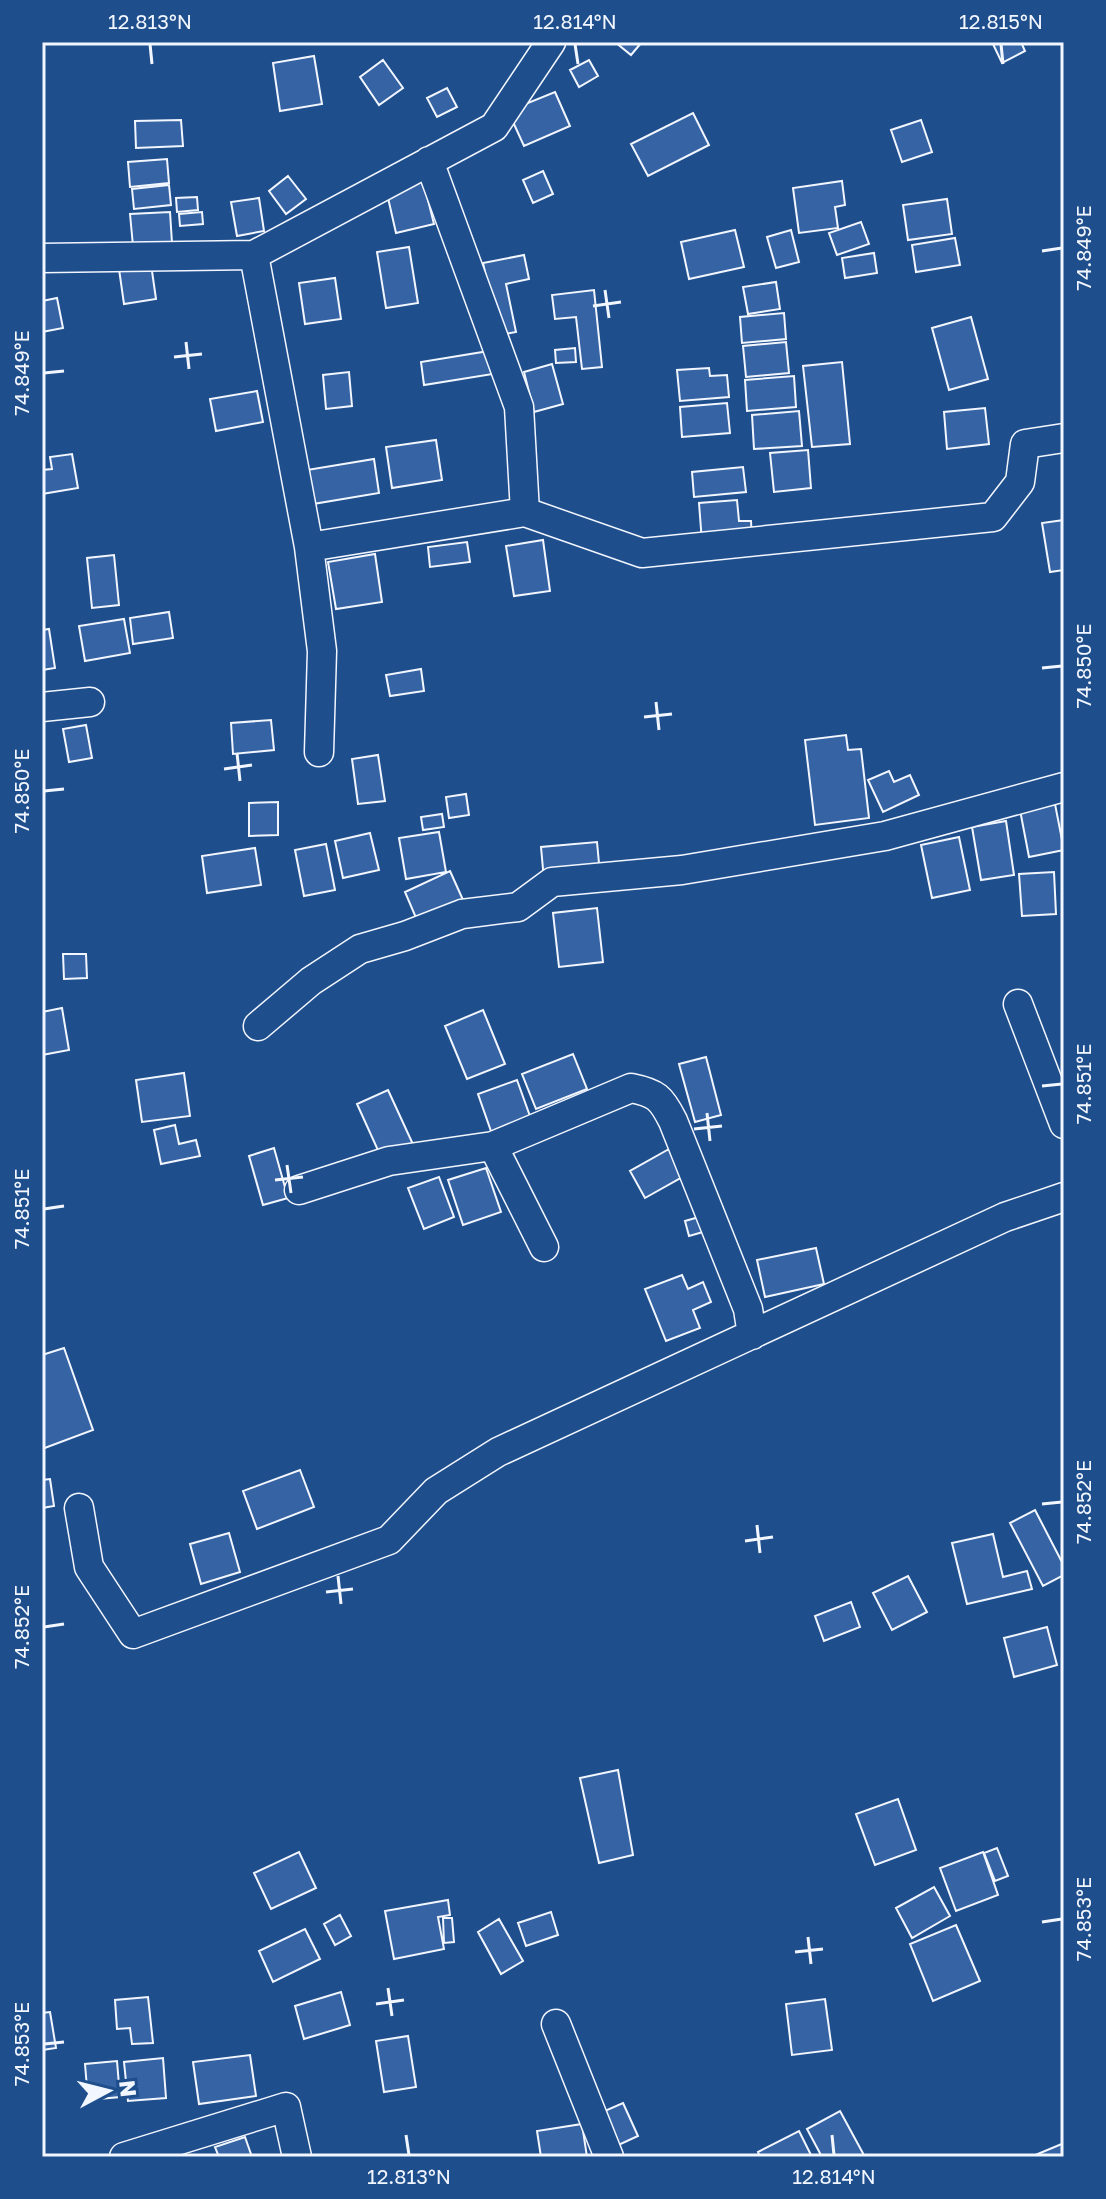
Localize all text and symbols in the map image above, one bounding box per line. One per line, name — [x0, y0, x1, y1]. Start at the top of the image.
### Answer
text: 12.813°N — [108, 9, 192, 33]
text: 12.814°N — [533, 9, 617, 33]
text: 12.815°N — [959, 9, 1043, 33]
text: 74.849°E — [1071, 205, 1095, 291]
text: 74.849°E — [9, 330, 33, 416]
text: 74.850°E — [1071, 624, 1095, 709]
text: 74.850°E — [9, 749, 33, 834]
text: 74.851°E — [1071, 1044, 1095, 1124]
text: 74.851°E — [9, 1169, 33, 1249]
text: 74.852°E — [1071, 1460, 1095, 1544]
text: 74.852°E — [9, 1585, 33, 1669]
text: 74.853°E — [1071, 1877, 1095, 1961]
text: 74.853°E — [9, 2002, 33, 2086]
north arrow — [68, 2051, 148, 2131]
text: N — [114, 2079, 143, 2098]
text: 12.813°N — [367, 2164, 451, 2188]
text: 12.814°N — [792, 2164, 876, 2188]

